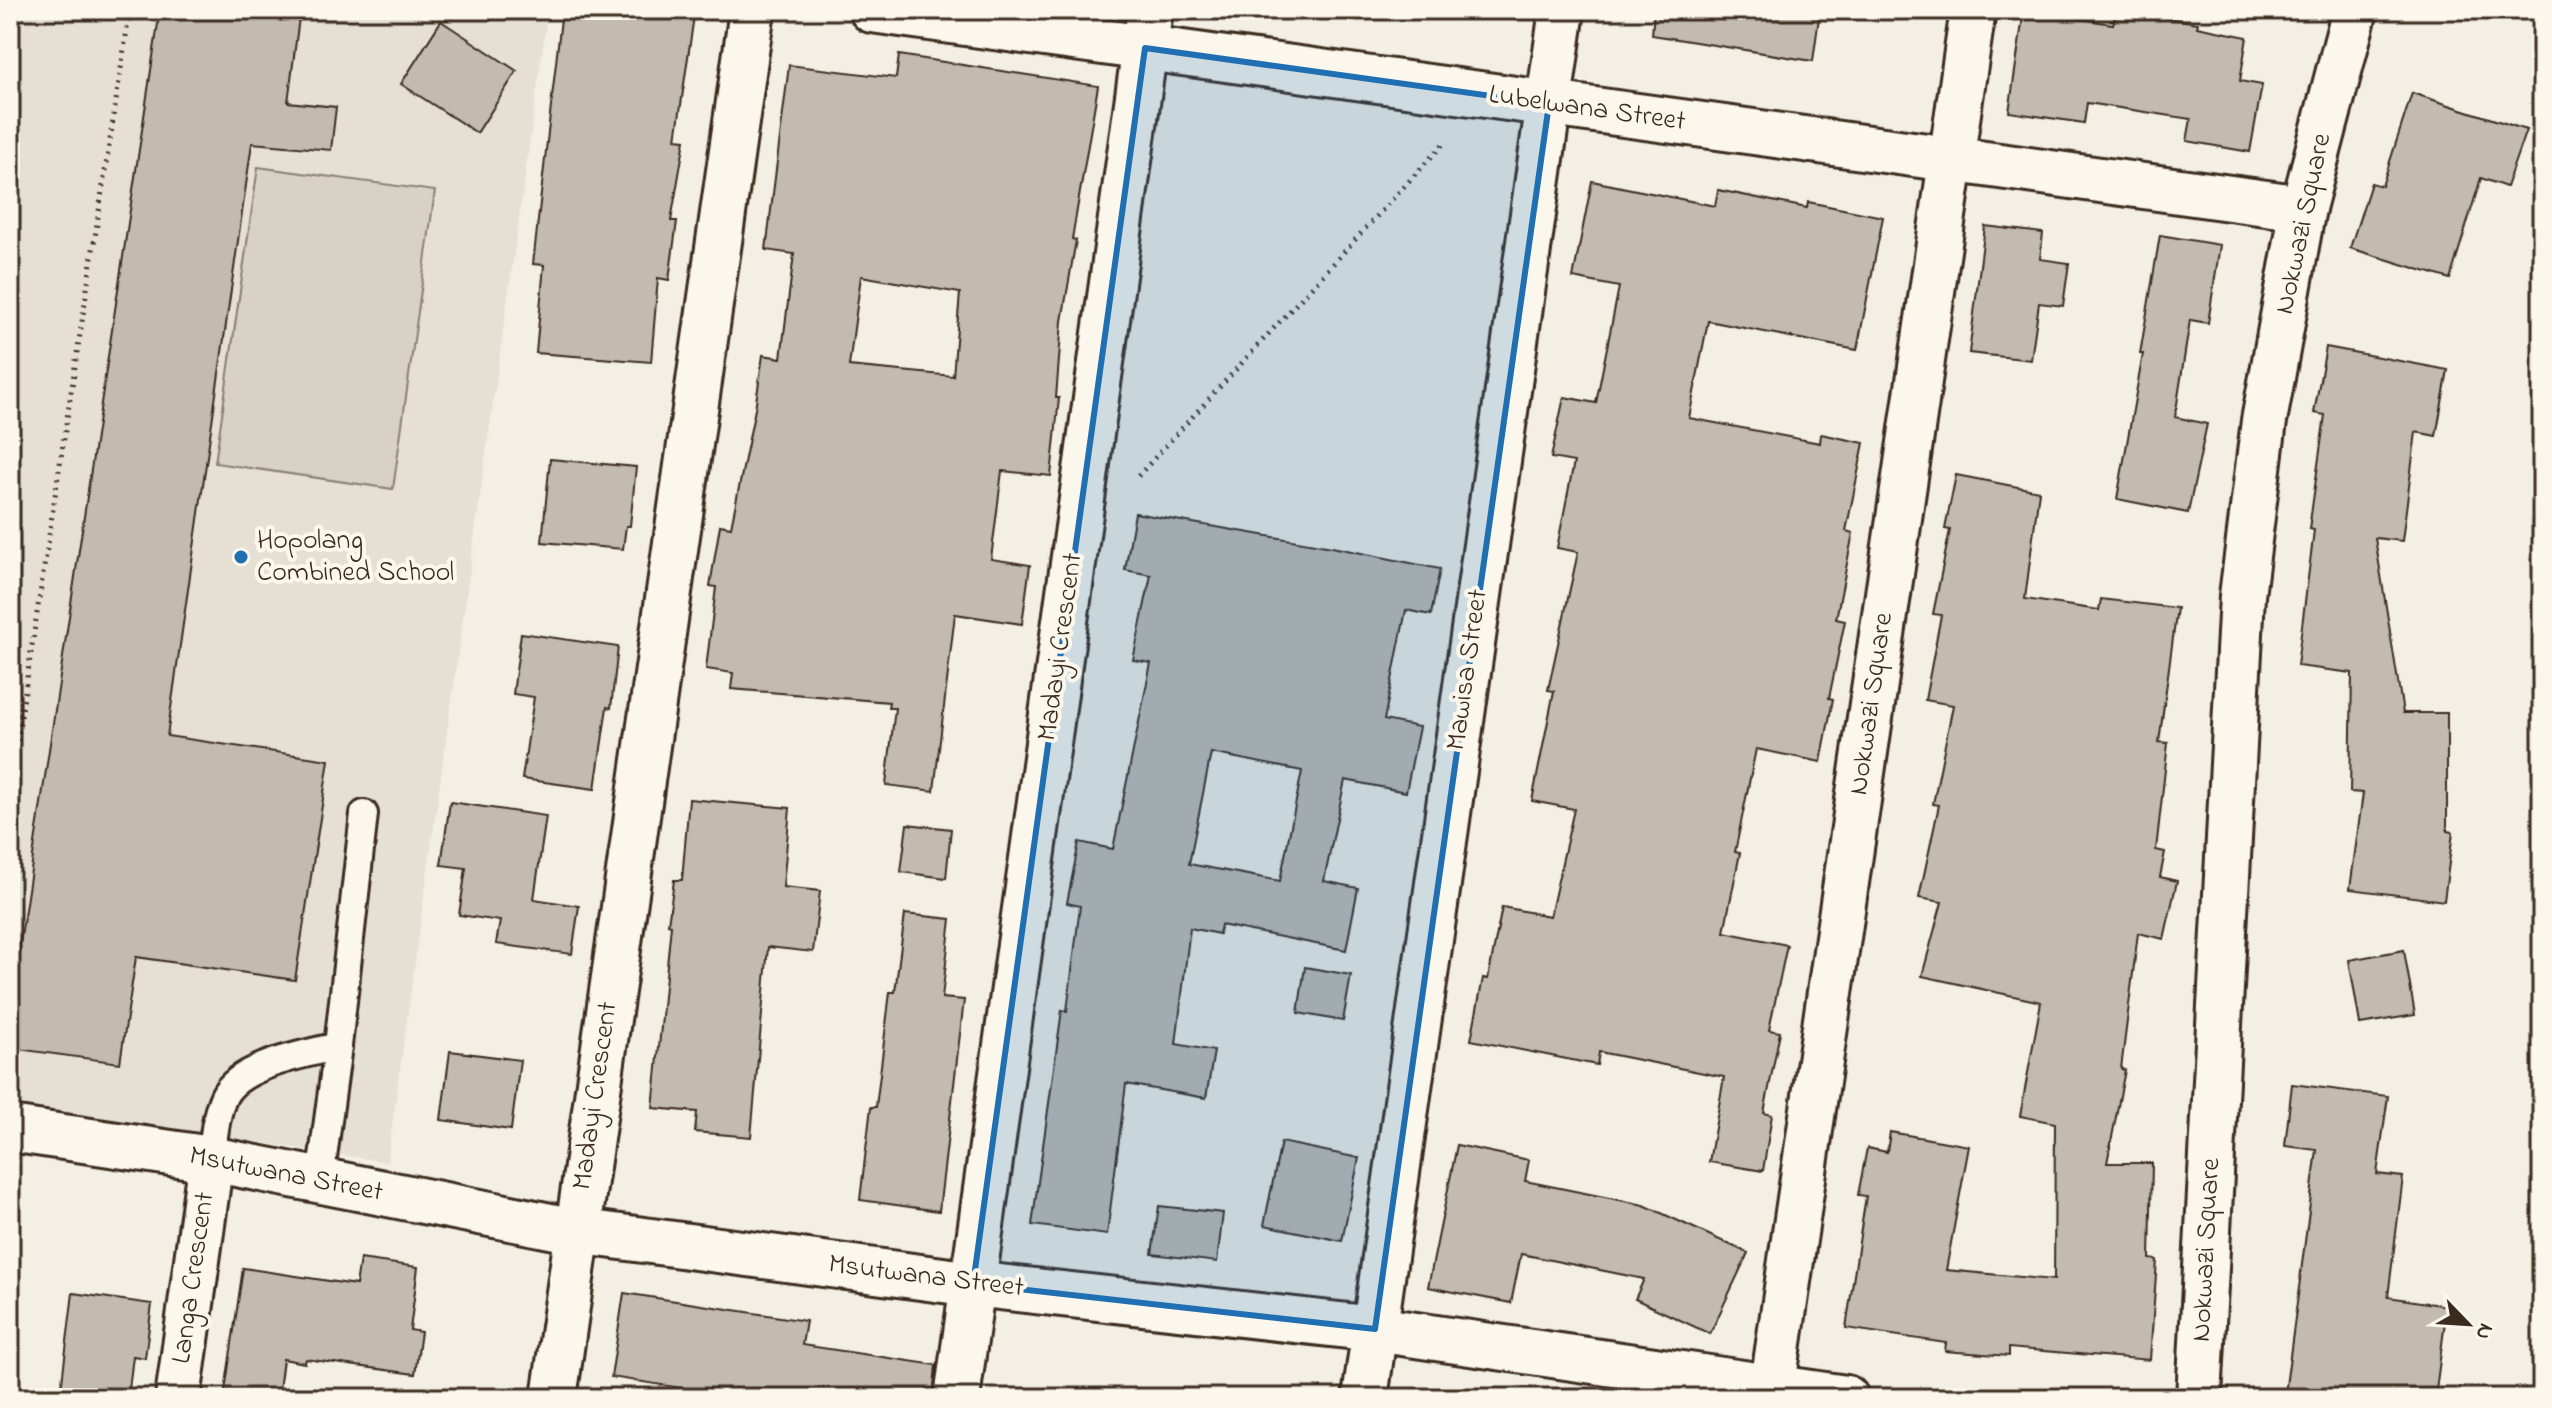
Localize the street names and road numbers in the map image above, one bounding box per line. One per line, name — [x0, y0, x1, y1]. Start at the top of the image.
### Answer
street label: Lubelwana Street — [1486, 75, 1688, 143]
street label: Nokwazi Square — [2265, 129, 2343, 318]
street label: Madayi Crescent — [1028, 550, 1094, 744]
street label: Mawisa Street — [1436, 587, 1500, 753]
street label: Nokwazi Square — [1839, 610, 1905, 798]
street label: Madayi Crescent — [563, 999, 629, 1193]
street label: Msutwana Street — [186, 1136, 386, 1214]
street label: Nokwazi Square — [2182, 1157, 2232, 1343]
street label: Langa Crescent — [162, 1189, 226, 1367]
street label: Msutwana Street — [826, 1245, 1026, 1309]

